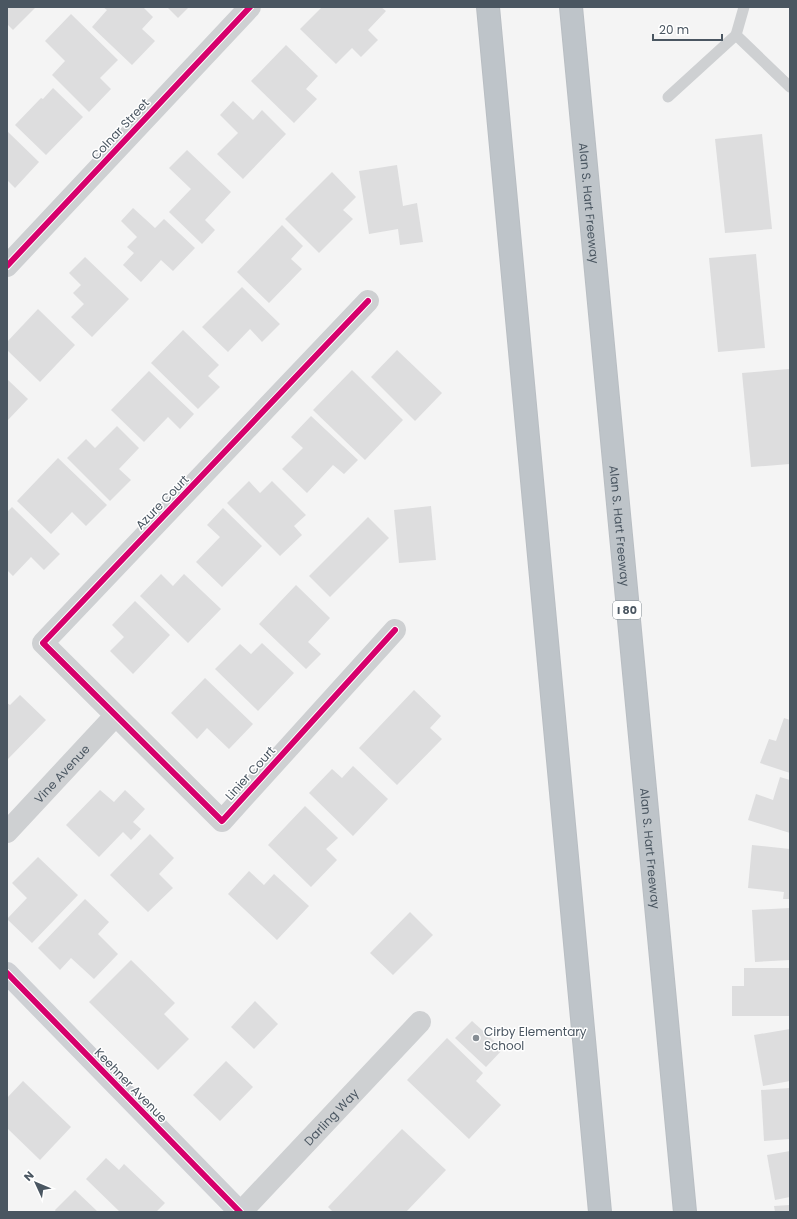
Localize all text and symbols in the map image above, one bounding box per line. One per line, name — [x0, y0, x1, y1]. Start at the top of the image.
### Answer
scale bar — [653, 16, 722, 42]
text: 20 m — [659, 21, 689, 38]
street label: Colnar Street — [87, 94, 153, 164]
street label: Alan S. Hart Freeway — [575, 142, 604, 265]
street label: Alan S. Hart Freeway — [606, 464, 634, 587]
street label: Azure Court — [132, 471, 192, 533]
road number: I 80 — [613, 601, 641, 619]
street label: Vine Avenue — [30, 740, 93, 807]
street label: Linier Court — [221, 742, 279, 804]
street label: Alan S. Hart Freeway — [636, 787, 665, 910]
place label: Cirby Elementary School — [484, 1023, 587, 1054]
marker: Cirby Elementary School — [471, 1033, 481, 1043]
street label: Keehner Avenue — [91, 1044, 171, 1126]
street label: Darling Way — [300, 1084, 362, 1149]
north arrow — [16, 1163, 56, 1203]
text: N — [20, 1168, 37, 1185]

